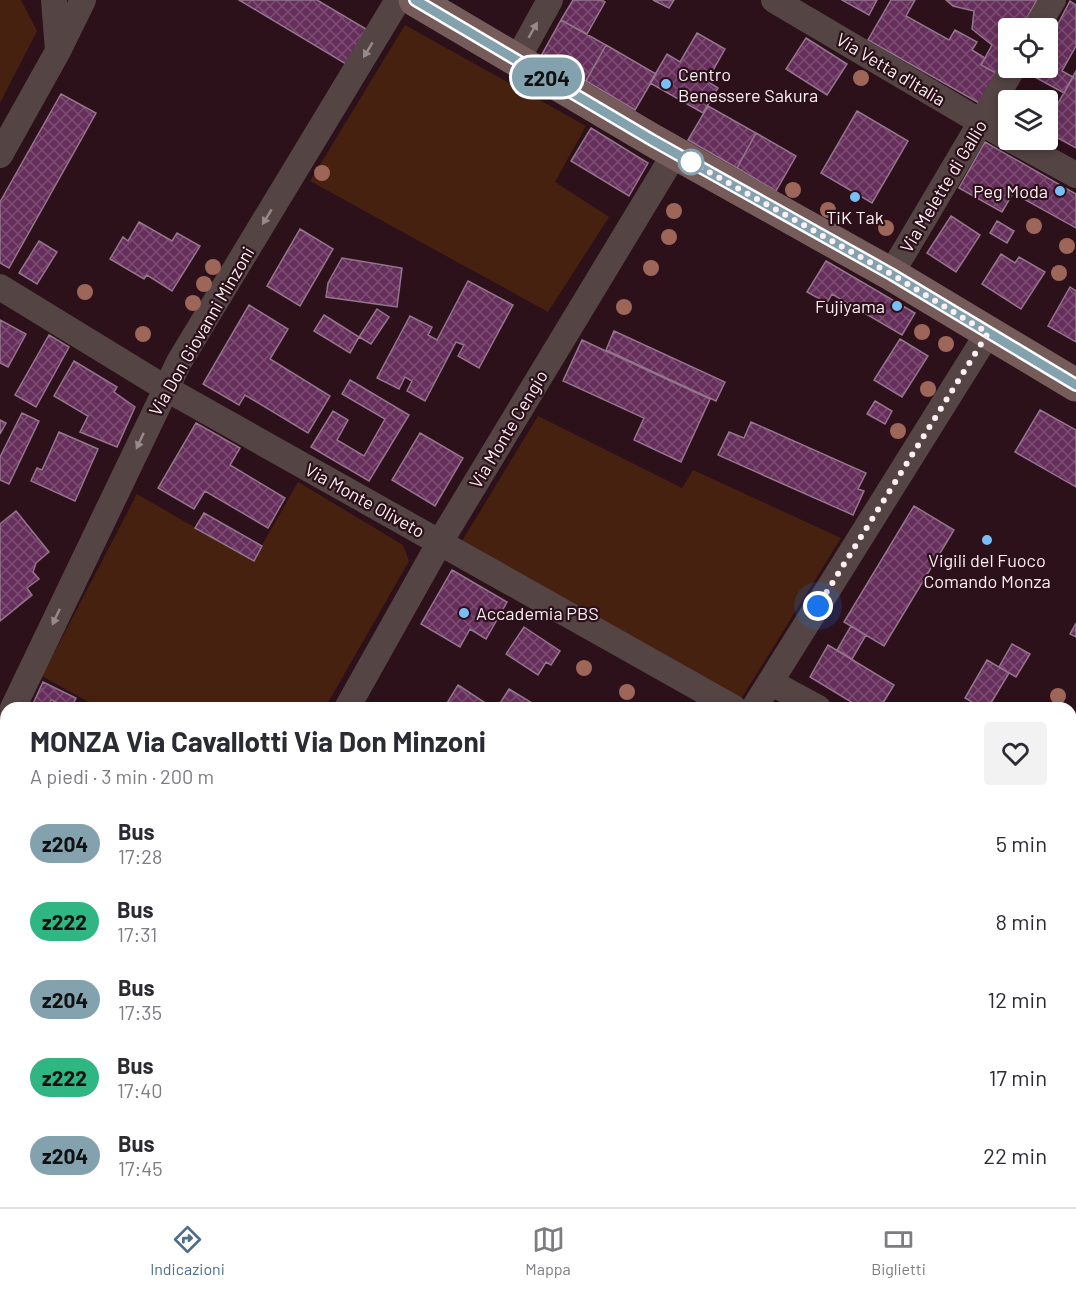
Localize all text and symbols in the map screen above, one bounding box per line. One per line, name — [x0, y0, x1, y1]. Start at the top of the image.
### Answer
map controls — [998, 18, 1058, 150]
button: locate — [998, 18, 1058, 78]
one-way arrow — [528, 21, 538, 38]
street label: Via Vetta d'Italia — [832, 28, 950, 110]
one-way arrow — [362, 42, 373, 58]
line badge: z204 — [505, 58, 589, 97]
place label: Centro Benessere Sakura — [678, 63, 818, 106]
text: z204 — [524, 65, 570, 90]
marker: Centro Benessere Sakura — [659, 77, 673, 91]
button: layers — [998, 90, 1058, 150]
street label: Via Melette di Gallio — [895, 116, 991, 256]
unlabelled marker — [678, 149, 704, 175]
place label: Peg Moda — [973, 180, 1048, 202]
marker: Peg Moda — [1053, 184, 1067, 198]
marker: TiK Tak — [848, 190, 862, 204]
place label: TiK Tak — [826, 206, 884, 228]
one-way arrow — [261, 209, 272, 225]
street label: Via Don Giovanni Minzoni — [144, 242, 258, 420]
place label: Fujiyama — [815, 295, 885, 317]
marker: Fujiyama — [890, 299, 904, 313]
street label: Via Monte Cengio — [464, 366, 552, 492]
one-way arrow — [135, 433, 144, 450]
street label: Via Monte Oliveto — [301, 458, 429, 542]
marker: Vigili del Fuoco Comando Monza — [980, 533, 994, 547]
place label: Vigili del Fuoco Comando Monza — [923, 549, 1051, 592]
your location — [803, 591, 833, 621]
place label: Accademia PBS — [476, 602, 599, 624]
marker: Accademia PBS — [457, 606, 471, 620]
one-way arrow — [52, 609, 61, 626]
button: heart — [984, 722, 1047, 785]
text: MONZA Via Cavallotti Via Don Minzoni — [30, 724, 486, 758]
text: A piedi · 3 min · 200 m — [30, 764, 214, 788]
text: Bus — [118, 818, 155, 844]
text: 5 min — [996, 830, 1047, 856]
text: z204 — [42, 831, 88, 856]
text: 17:28 — [118, 844, 163, 868]
text: Bus — [117, 896, 154, 922]
text: 8 min — [995, 908, 1047, 934]
text: z222 — [42, 909, 87, 934]
text: 17:31 — [117, 922, 157, 946]
text: Bus — [118, 974, 155, 1000]
text: 12 min — [987, 986, 1047, 1012]
text: z204 — [42, 987, 88, 1012]
text: 17:35 — [118, 1000, 162, 1024]
text: Bus — [117, 1052, 154, 1078]
text: 17 min — [989, 1064, 1047, 1090]
text: z222 — [42, 1065, 87, 1090]
text: 17:40 — [117, 1078, 163, 1102]
text: Bus — [118, 1130, 155, 1156]
text: 22 min — [983, 1142, 1047, 1168]
text: z204 — [42, 1143, 88, 1168]
text: 17:45 — [118, 1156, 163, 1180]
tab: Indicazioni — [150, 1223, 225, 1278]
tab: Mappa — [525, 1223, 571, 1278]
tab: Biglietti — [871, 1223, 926, 1278]

